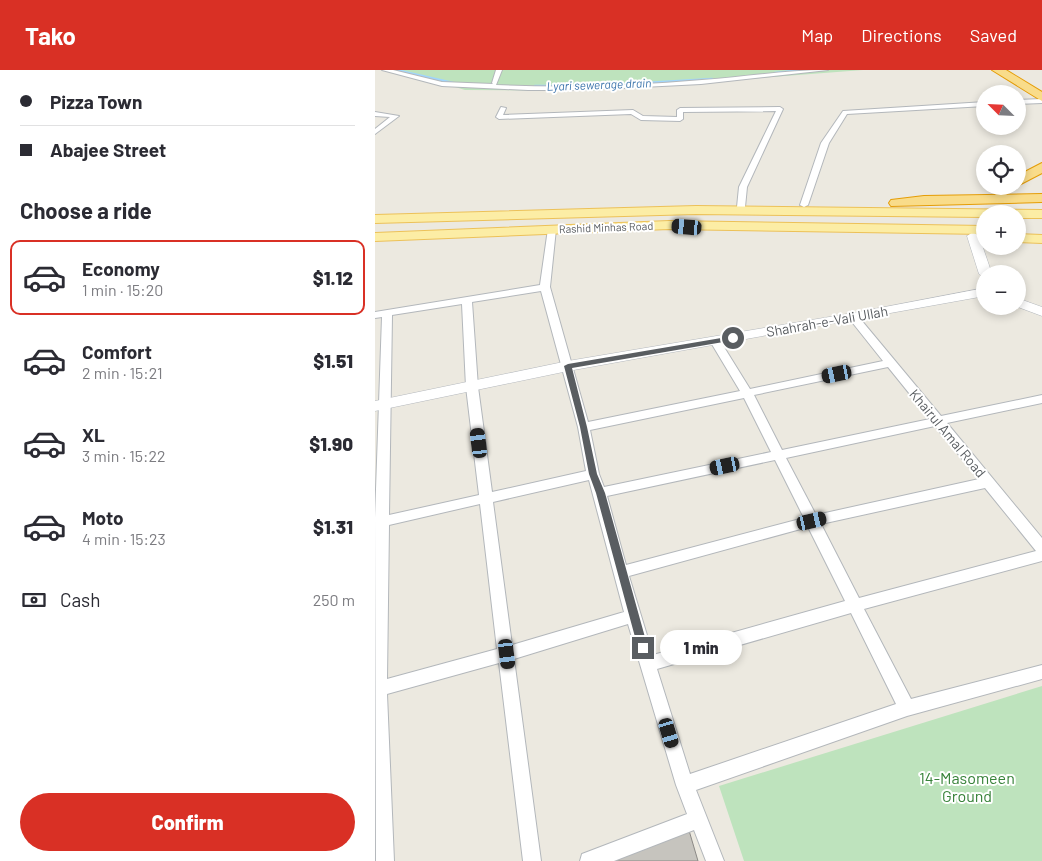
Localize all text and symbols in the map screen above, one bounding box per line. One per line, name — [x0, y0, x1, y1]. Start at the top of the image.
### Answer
text: Tako — [25, 21, 76, 50]
text: Map — [801, 24, 833, 46]
text: Directions — [861, 24, 942, 46]
text: Saved — [970, 24, 1017, 46]
water label: Lyari sewerage drain — [546, 75, 652, 93]
north arrow — [976, 85, 1026, 135]
map controls — [976, 85, 1026, 315]
text: Pizza Town — [50, 90, 142, 113]
text: Abajee Street — [50, 138, 166, 161]
button: locate — [976, 145, 1026, 195]
text: Choose a ride — [20, 197, 152, 223]
button: + — [976, 205, 1026, 255]
car — [671, 218, 702, 236]
street label: Rashid Minhas Road — [559, 219, 653, 235]
icon: car — [22, 255, 67, 300]
text: Economy — [82, 257, 160, 280]
button: − — [976, 265, 1026, 315]
text: $1.12 — [313, 266, 353, 289]
text: 1 min · 15:20 — [82, 280, 163, 299]
street label: Shahrah-e-Vali Ullah — [765, 302, 889, 340]
route start — [722, 327, 744, 349]
icon: car — [22, 338, 67, 383]
text: Comfort — [82, 340, 152, 363]
text: $1.51 — [313, 349, 353, 372]
text: 2 min · 15:21 — [82, 363, 163, 382]
car — [820, 364, 853, 384]
street label: Khairul Amal Road — [906, 386, 990, 480]
icon: car — [22, 421, 67, 466]
text: XL — [82, 423, 105, 446]
car — [469, 427, 488, 459]
text: $1.90 — [309, 432, 353, 455]
text: 3 min · 15:22 — [82, 446, 166, 465]
car — [708, 456, 741, 476]
icon: car — [22, 504, 67, 549]
text: Moto — [82, 506, 124, 529]
car — [795, 510, 828, 532]
text: $1.31 — [313, 515, 353, 538]
text: 4 min · 15:23 — [82, 529, 166, 548]
icon: cash — [20, 586, 48, 614]
text: Cash — [60, 588, 101, 611]
text: 250 m — [313, 590, 355, 609]
callout: 1 min — [661, 630, 743, 666]
route end — [632, 637, 654, 659]
car — [497, 638, 516, 670]
text: 1 min — [683, 638, 719, 657]
car — [657, 716, 680, 750]
park label: 14-Masomeen Ground — [919, 768, 1015, 805]
button: Confirm — [20, 793, 355, 851]

